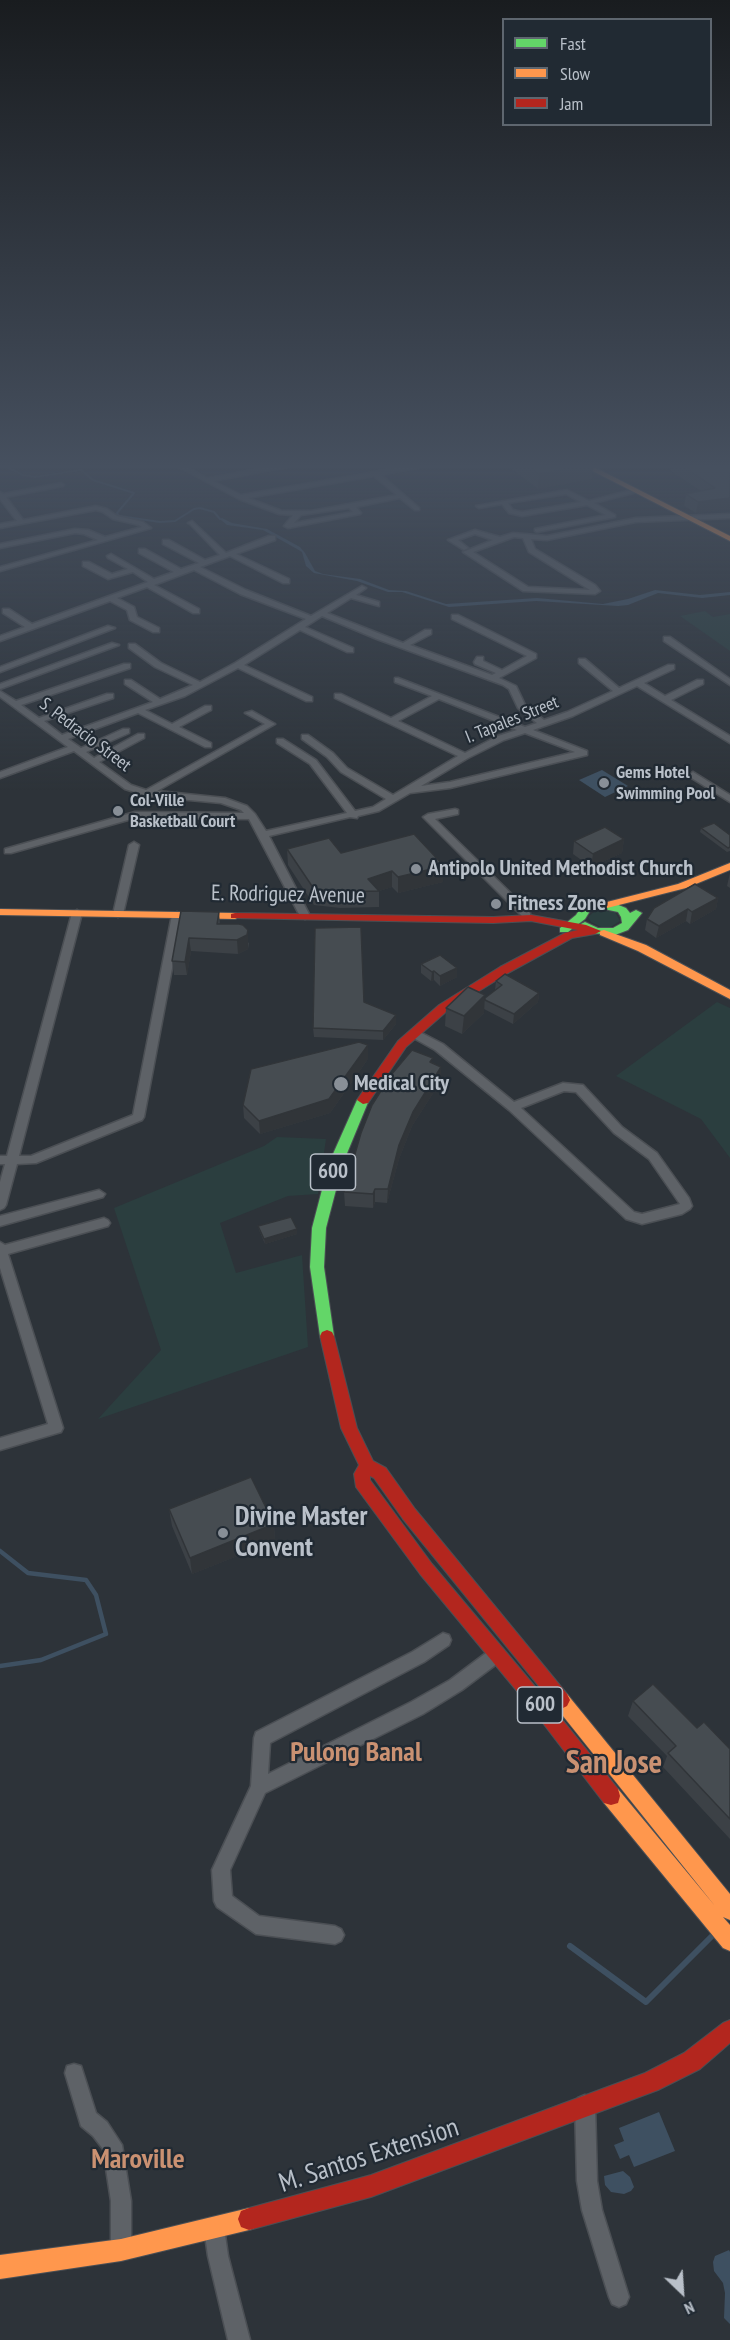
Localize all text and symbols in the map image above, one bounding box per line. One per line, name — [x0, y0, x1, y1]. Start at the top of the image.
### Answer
legend — [502, 18, 712, 126]
text: Fast — [560, 32, 586, 55]
text: Slow — [560, 62, 590, 85]
text: Jam — [560, 92, 583, 115]
street label: I. Tapales Street — [462, 691, 562, 749]
street label: S. Pedracio Street — [35, 694, 135, 776]
place label: Gems Hotel Swimming Pool — [616, 762, 715, 804]
marker: Gems Hotel Swimming Pool — [597, 776, 611, 790]
place label: Col-Ville Basketball Court — [130, 790, 235, 832]
marker: Col-Ville Basketball Court — [111, 804, 125, 818]
place label: Antipolo United Methodist Church — [428, 856, 693, 882]
marker: Antipolo United Methodist Church — [409, 862, 423, 876]
street label: E. Rodriguez Avenue — [211, 880, 365, 910]
place label: Fitness Zone — [508, 891, 606, 917]
marker: Fitness Zone — [489, 897, 503, 911]
place label: Medical City — [354, 1071, 449, 1097]
marker: Medical City — [332, 1075, 350, 1093]
road number: 600 — [310, 1154, 356, 1190]
place label: Divine Master Convent — [235, 1501, 367, 1564]
marker: Divine Master Convent — [216, 1526, 230, 1540]
road number: 600 — [518, 1687, 562, 1723]
district label: Pulong Banal — [290, 1736, 422, 1770]
district label: San Jose — [566, 1745, 662, 1783]
street label: M. Santos Extension — [275, 2112, 463, 2200]
district label: Maroville — [91, 2143, 185, 2177]
north arrow — [652, 2262, 712, 2322]
text: N — [681, 2297, 698, 2319]

